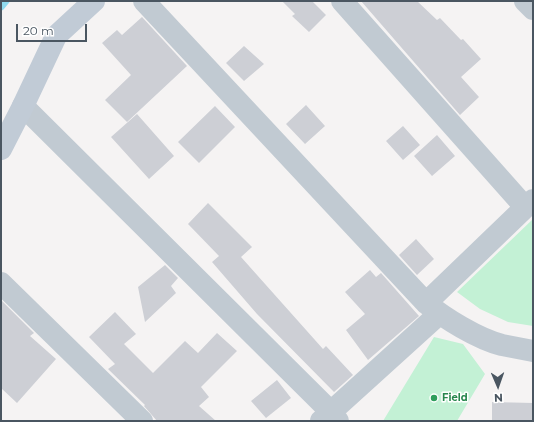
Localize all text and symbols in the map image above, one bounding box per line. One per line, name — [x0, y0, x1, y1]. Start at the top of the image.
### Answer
scale bar — [18, 16, 89, 42]
text: 20 m — [23, 23, 54, 38]
north arrow — [478, 366, 518, 406]
text: N — [494, 391, 503, 405]
place label: Field — [442, 392, 468, 404]
marker: Field — [429, 393, 439, 403]

